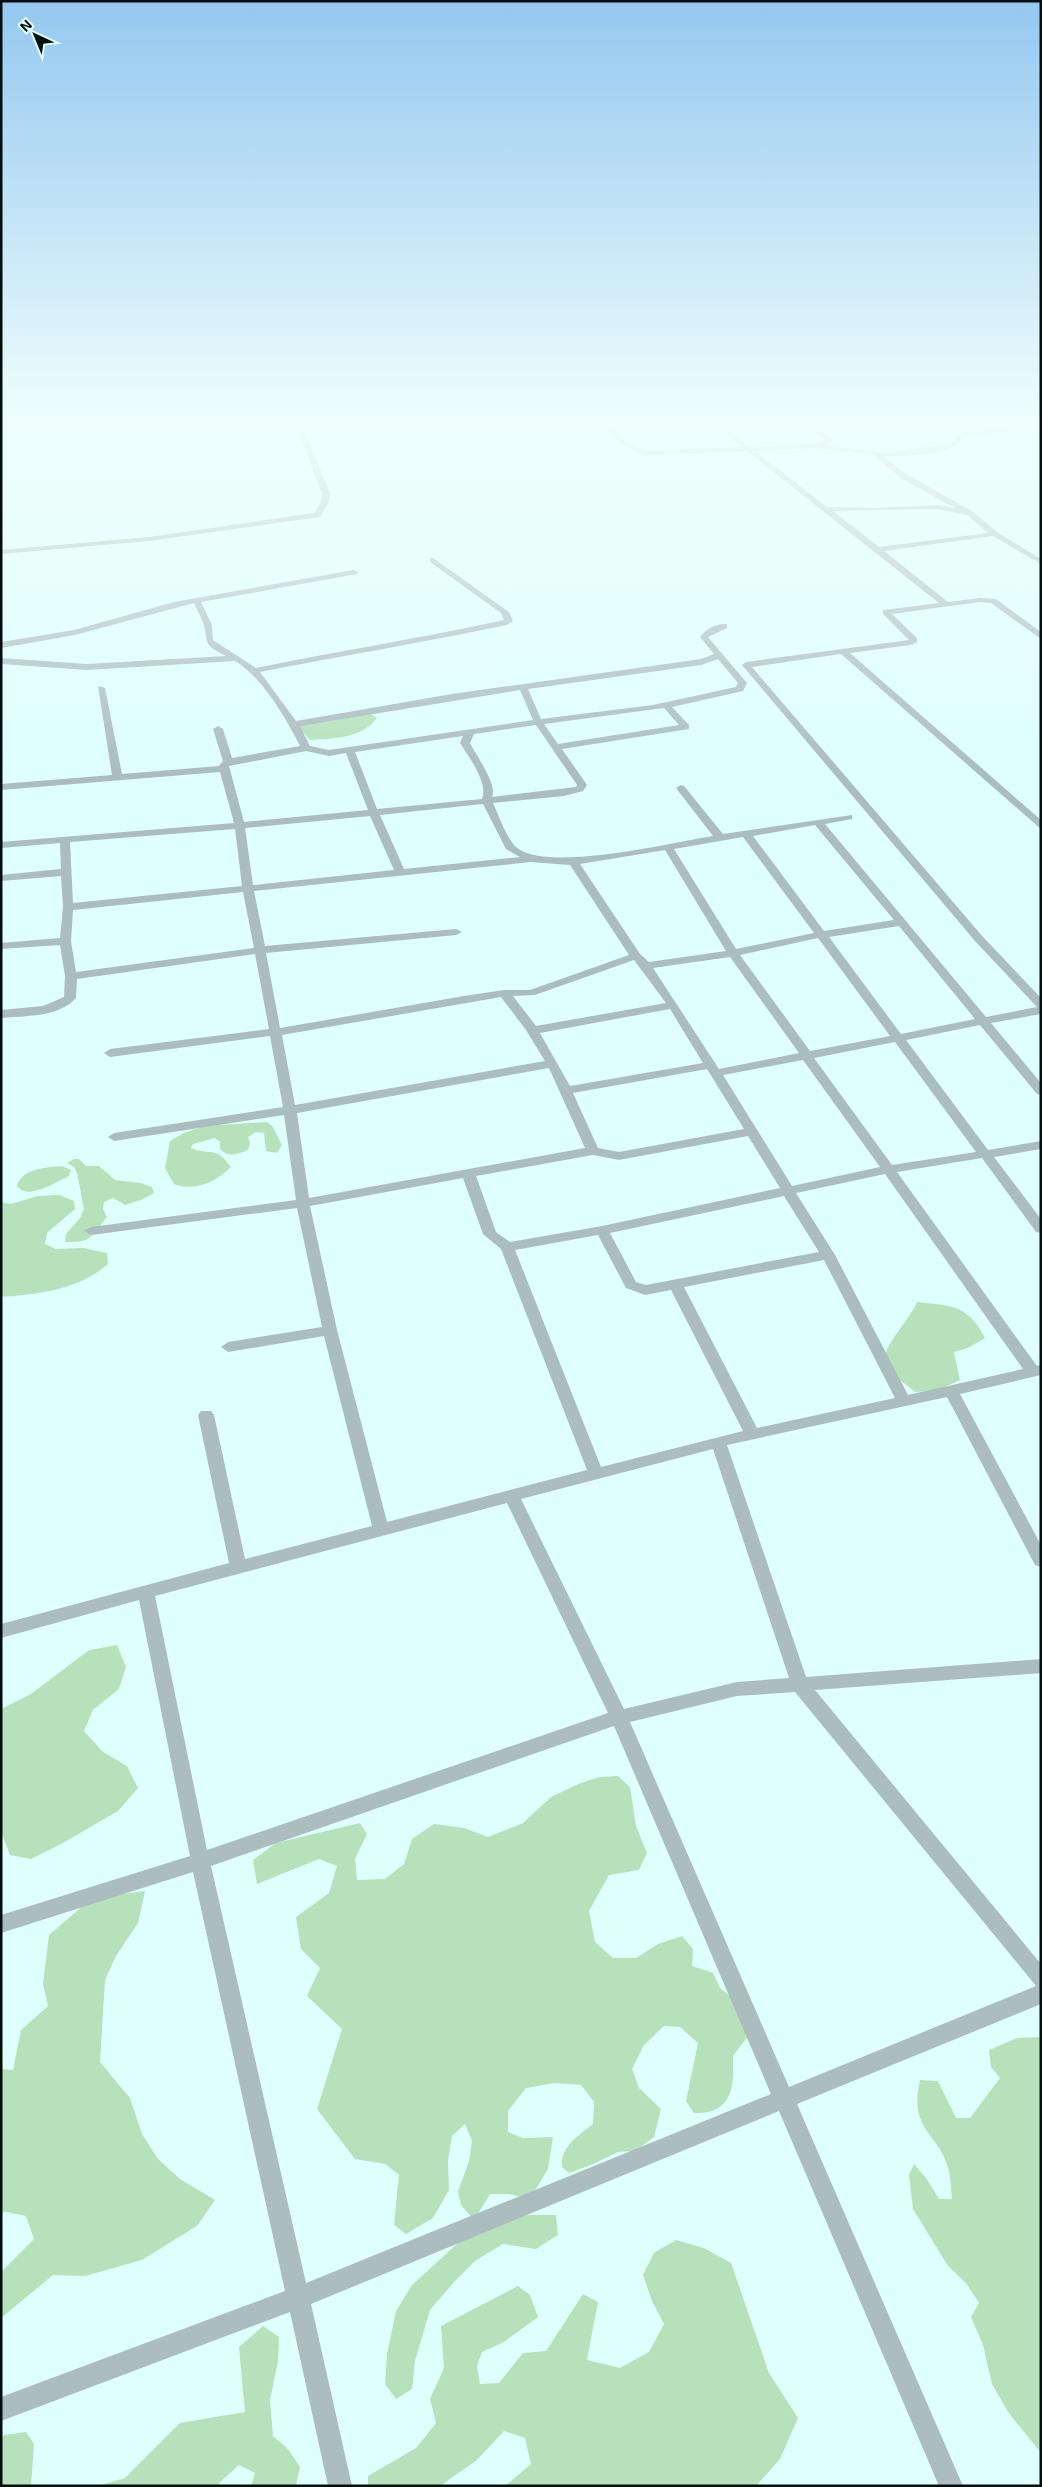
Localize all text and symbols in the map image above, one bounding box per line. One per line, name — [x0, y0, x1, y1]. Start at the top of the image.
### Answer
north arrow — [10, 10, 60, 60]
text: N — [16, 16, 35, 35]

